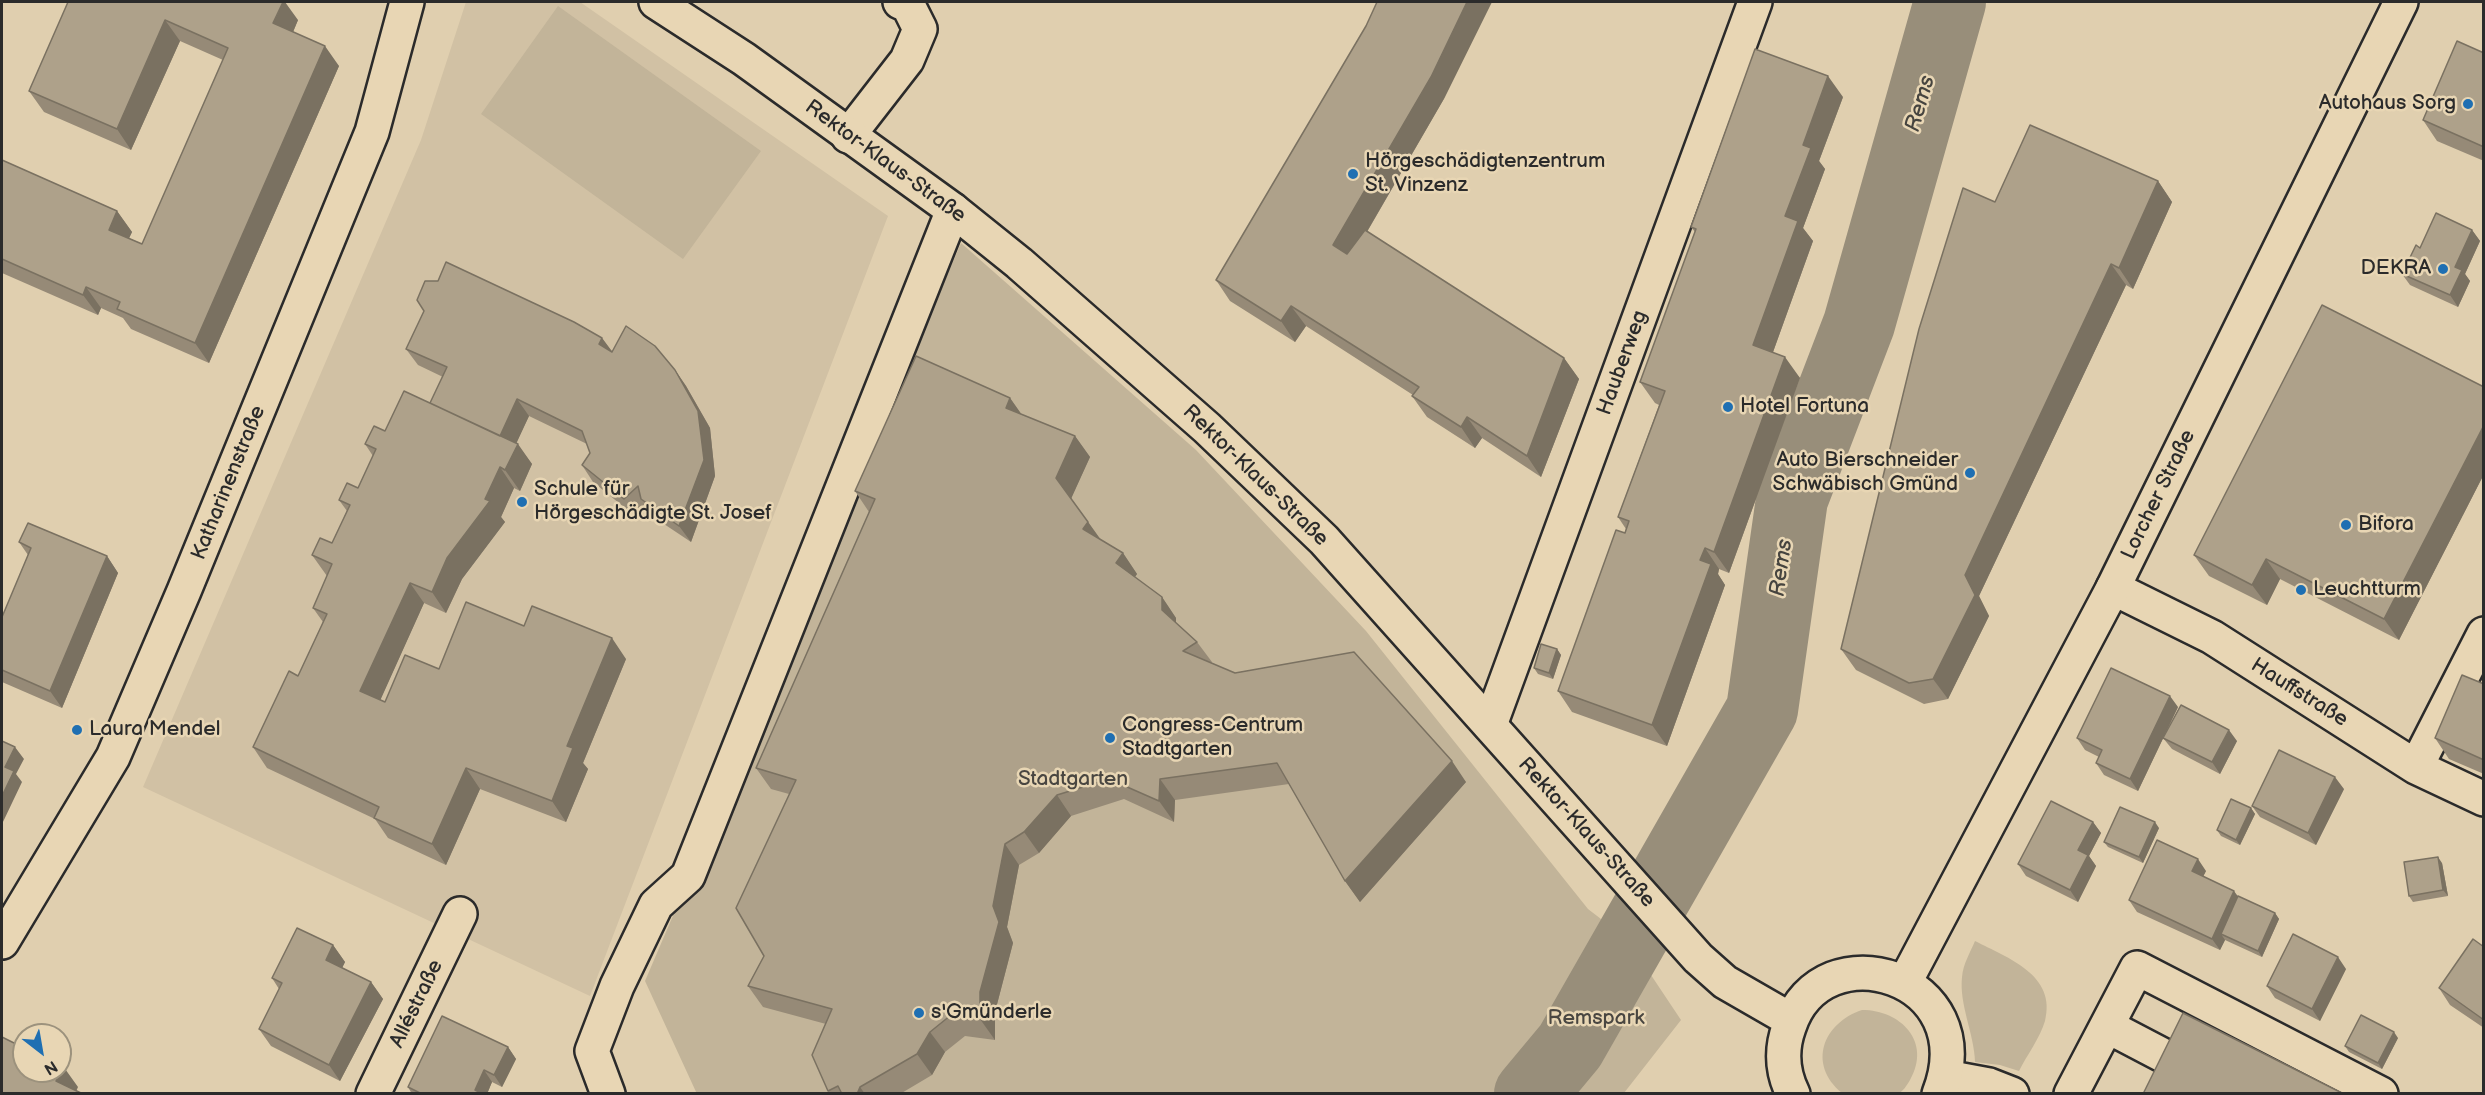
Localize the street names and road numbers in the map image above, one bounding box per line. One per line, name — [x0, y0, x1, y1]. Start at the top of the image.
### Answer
street label: Rektor-Klaus-Straße — [800, 95, 970, 229]
street label: Hauberweg — [1592, 307, 1654, 419]
street label: Rektor-Klaus-Straße — [1177, 400, 1333, 552]
street label: Katharinenstraße — [187, 402, 271, 564]
street label: Lorcher Straße — [2117, 426, 2201, 564]
street label: Hauffstraße — [2246, 653, 2352, 733]
street label: Rektor-Klaus-Straße — [1512, 753, 1660, 913]
street label: Alléstraße — [385, 956, 449, 1052]

